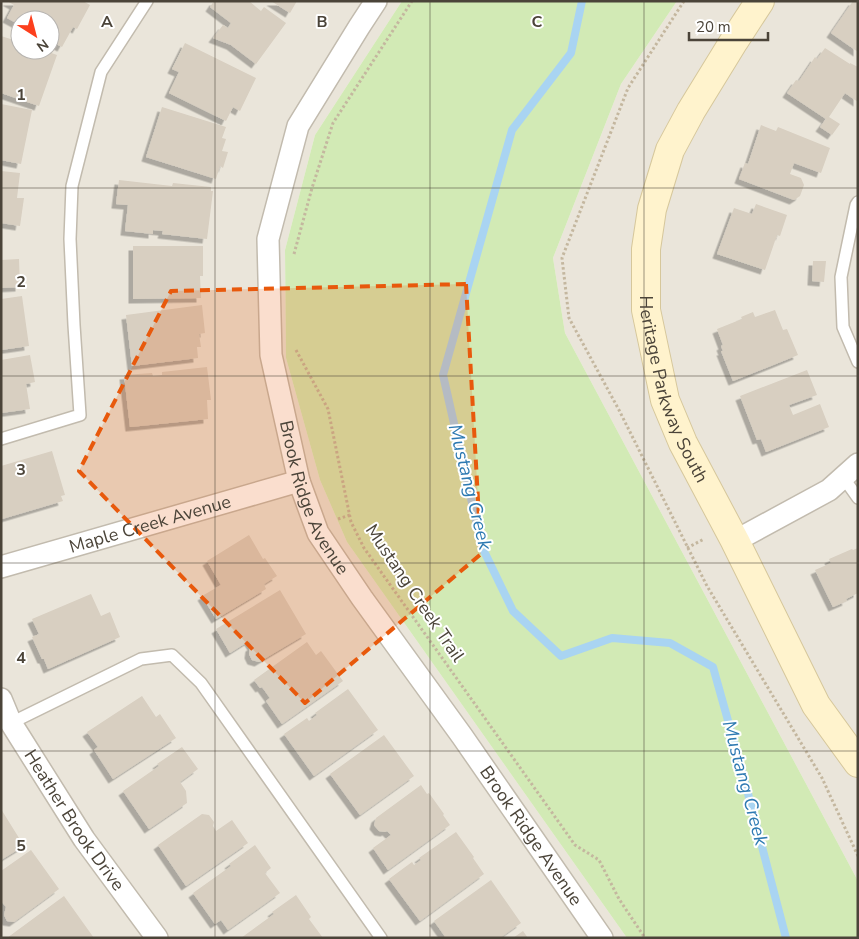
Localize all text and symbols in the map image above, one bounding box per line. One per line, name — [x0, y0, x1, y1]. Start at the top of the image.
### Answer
north arrow — [10, 10, 60, 60]
scale bar — [689, 10, 768, 42]
text: A — [101, 11, 113, 33]
text: B — [316, 11, 328, 33]
text: C — [532, 11, 543, 33]
text: 20 m — [696, 17, 731, 37]
text: N — [33, 34, 52, 56]
text: 1 — [16, 84, 26, 106]
text: 2 — [16, 271, 26, 293]
street label: Heritage Parkway South — [634, 296, 714, 487]
street label: Brook Ridge Avenue — [274, 418, 355, 579]
water label: Mustang Creek — [442, 421, 498, 553]
text: 3 — [16, 459, 26, 481]
street label: Maple Creek Avenue — [66, 489, 234, 559]
street label: Mustang Creek Trail — [360, 519, 470, 667]
text: 4 — [16, 647, 26, 669]
water label: Mustang Creek — [716, 717, 774, 849]
street label: Heather Brook Drive — [19, 745, 130, 896]
street label: Brook Ridge Avenue — [474, 761, 588, 910]
text: 5 — [16, 835, 26, 857]

